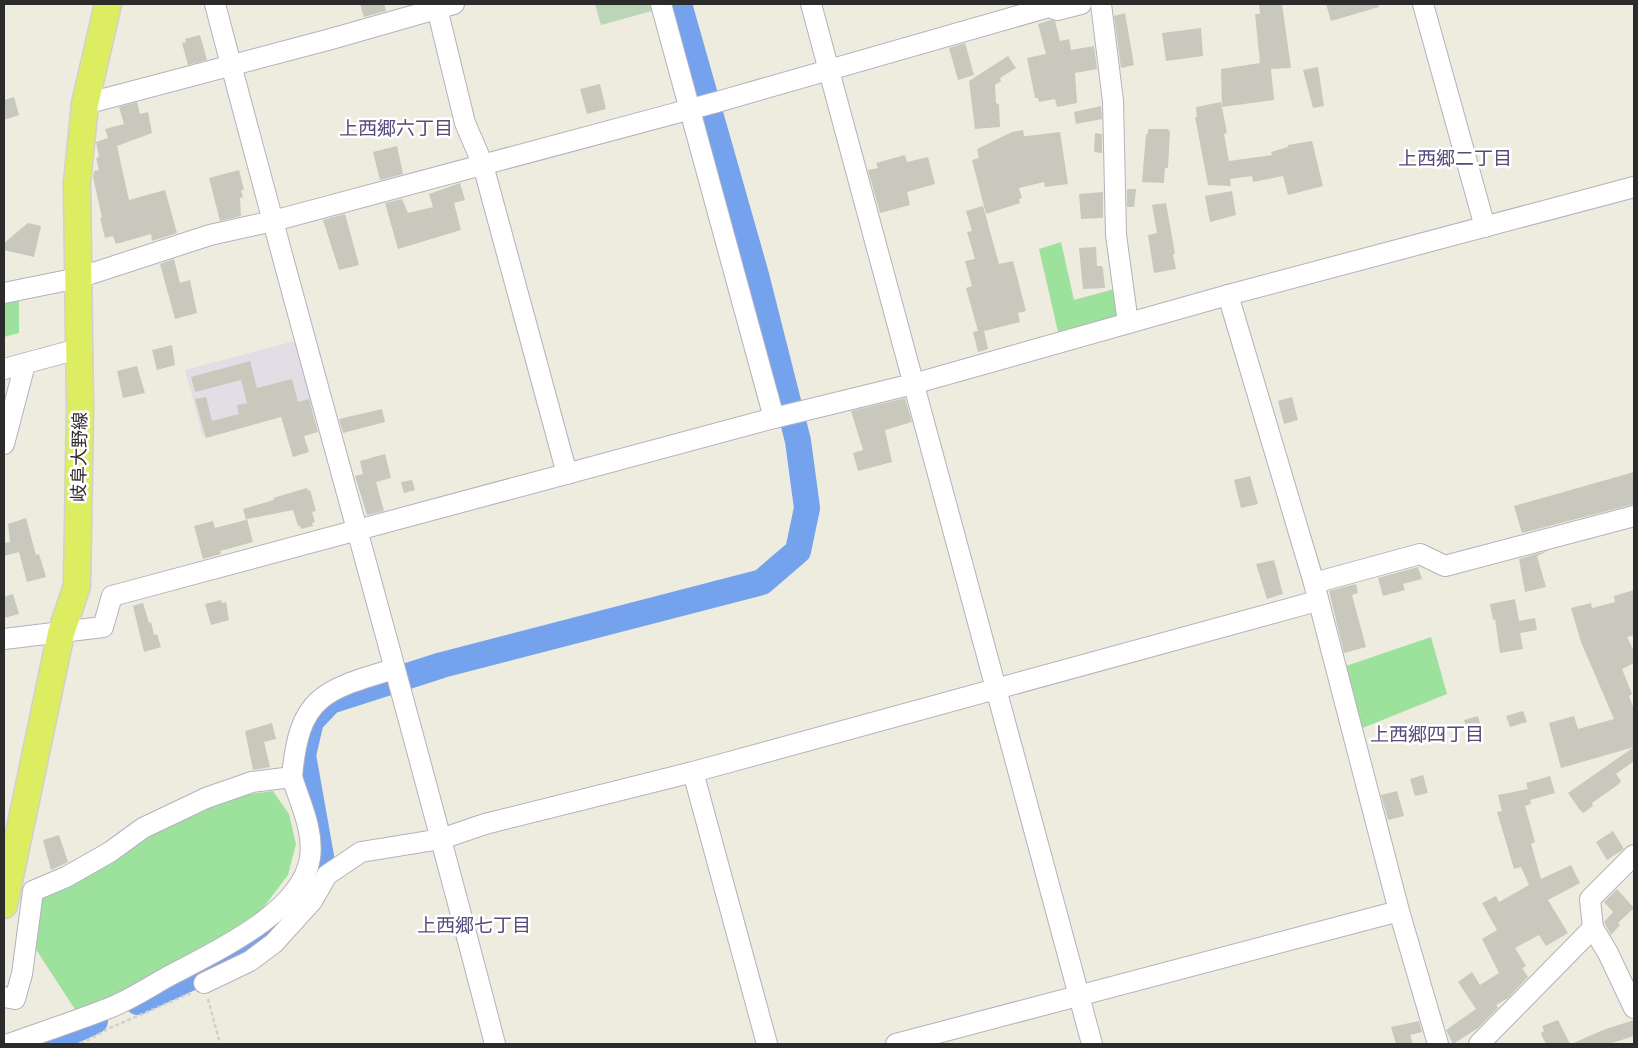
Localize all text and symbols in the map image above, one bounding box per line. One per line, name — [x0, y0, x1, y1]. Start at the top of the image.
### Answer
district label: 上西郷六丁目 — [339, 117, 453, 140]
district label: 上西郷二丁目 — [1398, 147, 1512, 170]
street label: 岐阜大野線 — [68, 412, 90, 502]
district label: 上西郷四丁目 — [1370, 723, 1484, 746]
district label: 上西郷七丁目 — [417, 914, 531, 937]

